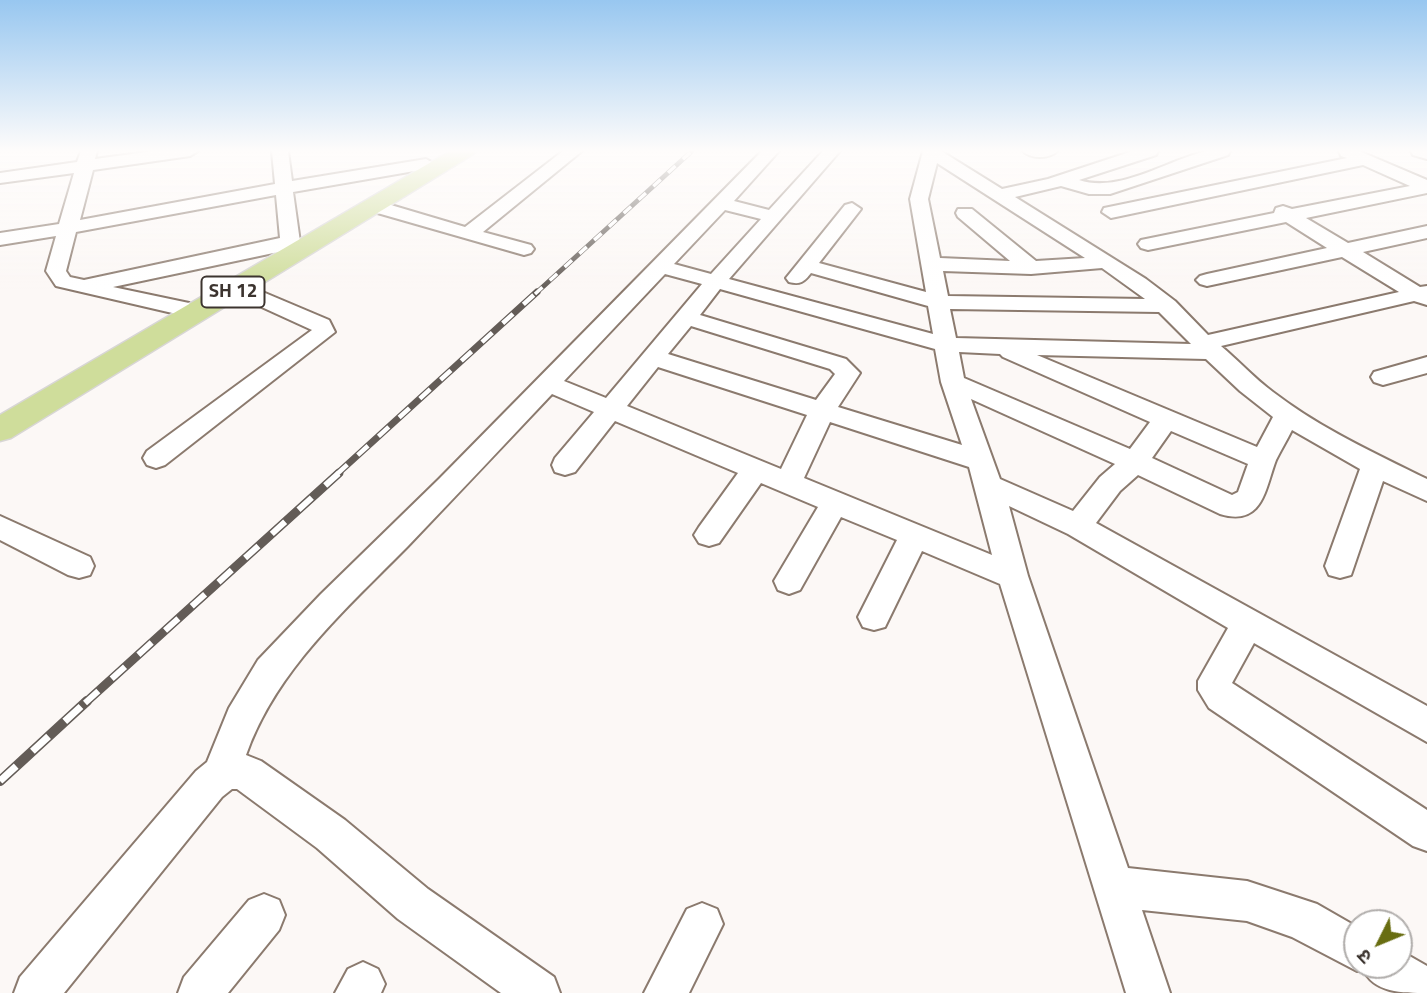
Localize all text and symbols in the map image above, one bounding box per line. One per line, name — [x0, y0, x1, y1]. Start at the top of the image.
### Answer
road number: SH 12 — [202, 276, 264, 308]
north arrow — [1343, 909, 1413, 979]
text: उ — [1349, 943, 1378, 971]

